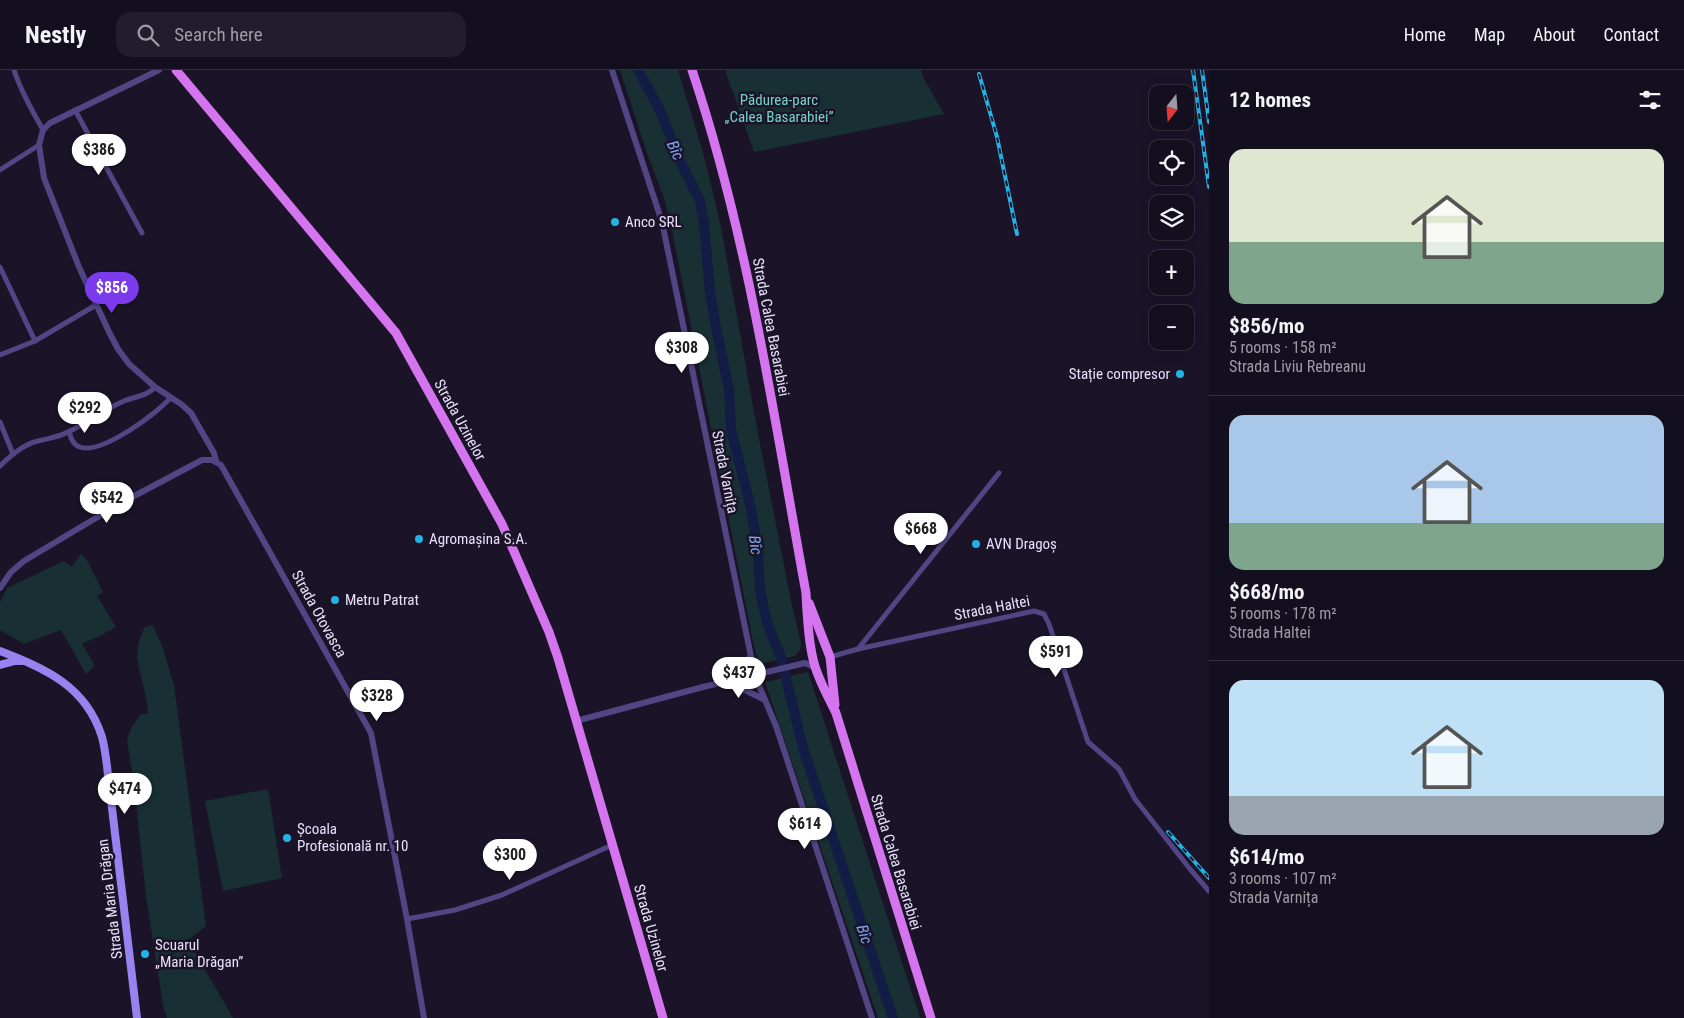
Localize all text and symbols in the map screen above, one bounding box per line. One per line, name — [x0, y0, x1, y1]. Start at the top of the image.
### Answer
search box — [116, 12, 466, 57]
text: Nestly — [25, 21, 86, 49]
icon: search — [134, 21, 162, 49]
text: Search here — [174, 23, 263, 46]
text: Home — [1404, 24, 1446, 45]
text: Map — [1474, 24, 1505, 45]
text: About — [1533, 24, 1575, 45]
text: Contact — [1603, 24, 1659, 45]
north arrow — [1149, 85, 1194, 130]
map controls — [1149, 85, 1194, 350]
icon: filters — [1636, 86, 1664, 114]
text: 12 homes — [1229, 88, 1311, 112]
park label: Pădurea-parc „Calea Basarabiei” — [725, 91, 833, 126]
pin: $386 — [69, 134, 129, 176]
water label: Bîc — [663, 137, 688, 163]
text: $386 — [83, 140, 115, 159]
button: locate — [1149, 140, 1194, 185]
icon: home — [1402, 182, 1492, 272]
button: layers — [1149, 195, 1194, 240]
place label: Anco SRL — [625, 213, 682, 231]
marker: Anco SRL — [609, 216, 621, 228]
button: + — [1149, 250, 1194, 295]
street label: Strada Calea Basarabiei — [749, 256, 793, 398]
pin: $856 — [82, 272, 142, 314]
text: $856 — [96, 278, 128, 297]
button: − — [1149, 305, 1194, 350]
text: $856/mo — [1229, 314, 1304, 338]
pin: $308 — [652, 332, 712, 374]
text: $308 — [666, 338, 698, 357]
text: 5 rooms · 158 m² — [1229, 338, 1337, 357]
text: Strada Liviu Rebreanu — [1229, 357, 1366, 376]
place label: Stație compresor — [1069, 365, 1170, 383]
marker: Stație compresor — [1174, 368, 1186, 380]
street label: Strada Uzinelor — [430, 376, 490, 464]
pin: $292 — [55, 392, 115, 434]
text: $292 — [69, 398, 101, 417]
street label: Strada Varnița — [708, 429, 742, 515]
icon: home — [1402, 447, 1492, 537]
pin: $542 — [77, 482, 137, 524]
text: $542 — [91, 488, 123, 507]
pin: $668 — [891, 512, 951, 555]
text: $668 — [905, 519, 937, 538]
place label: Agromașina S.A. — [429, 530, 528, 548]
marker: Agromașina S.A. — [413, 533, 425, 545]
water label: Bîc — [745, 534, 766, 556]
place label: AVN Dragoș — [986, 535, 1057, 553]
marker: AVN Dragoș — [970, 538, 982, 550]
street label: Strada Otovasca — [288, 567, 350, 661]
text: $668/mo — [1229, 580, 1304, 604]
place label: Metru Patrat — [345, 591, 419, 609]
street label: Strada Haltei — [953, 592, 1031, 624]
marker: Metru Patrat — [329, 594, 341, 606]
text: 5 rooms · 178 m² — [1229, 604, 1337, 623]
text: Strada Haltei — [1229, 623, 1311, 642]
pin: $591 — [1026, 636, 1086, 678]
text: $591 — [1040, 642, 1072, 661]
pin: $437 — [709, 656, 769, 699]
text: $437 — [723, 663, 755, 682]
pin: $328 — [347, 680, 407, 722]
text: $328 — [361, 686, 393, 705]
icon: home — [1402, 712, 1492, 802]
pin: $474 — [95, 772, 155, 815]
text: $474 — [109, 779, 141, 798]
street label: Strada Calea Basarabiei — [867, 792, 925, 932]
pin: $614 — [775, 808, 835, 850]
text: $614 — [789, 814, 821, 833]
place label: Școala Profesională nr. 10 — [297, 820, 408, 855]
marker: Școala Profesională nr. 10 — [281, 832, 293, 844]
street label: Strada Maria Drăgan — [94, 838, 126, 960]
pin: $300 — [480, 838, 540, 881]
text: $300 — [494, 845, 526, 864]
text: $614/mo — [1229, 845, 1304, 869]
text: 3 rooms · 107 m² — [1229, 869, 1337, 888]
street label: Strada Uzinelor — [630, 882, 672, 974]
text: Strada Varnița — [1229, 888, 1319, 907]
water label: Bîc — [853, 922, 877, 946]
place label: Scuarul „Maria Drăgan” — [155, 936, 243, 971]
marker: Scuarul „Maria Drăgan” — [139, 948, 151, 960]

